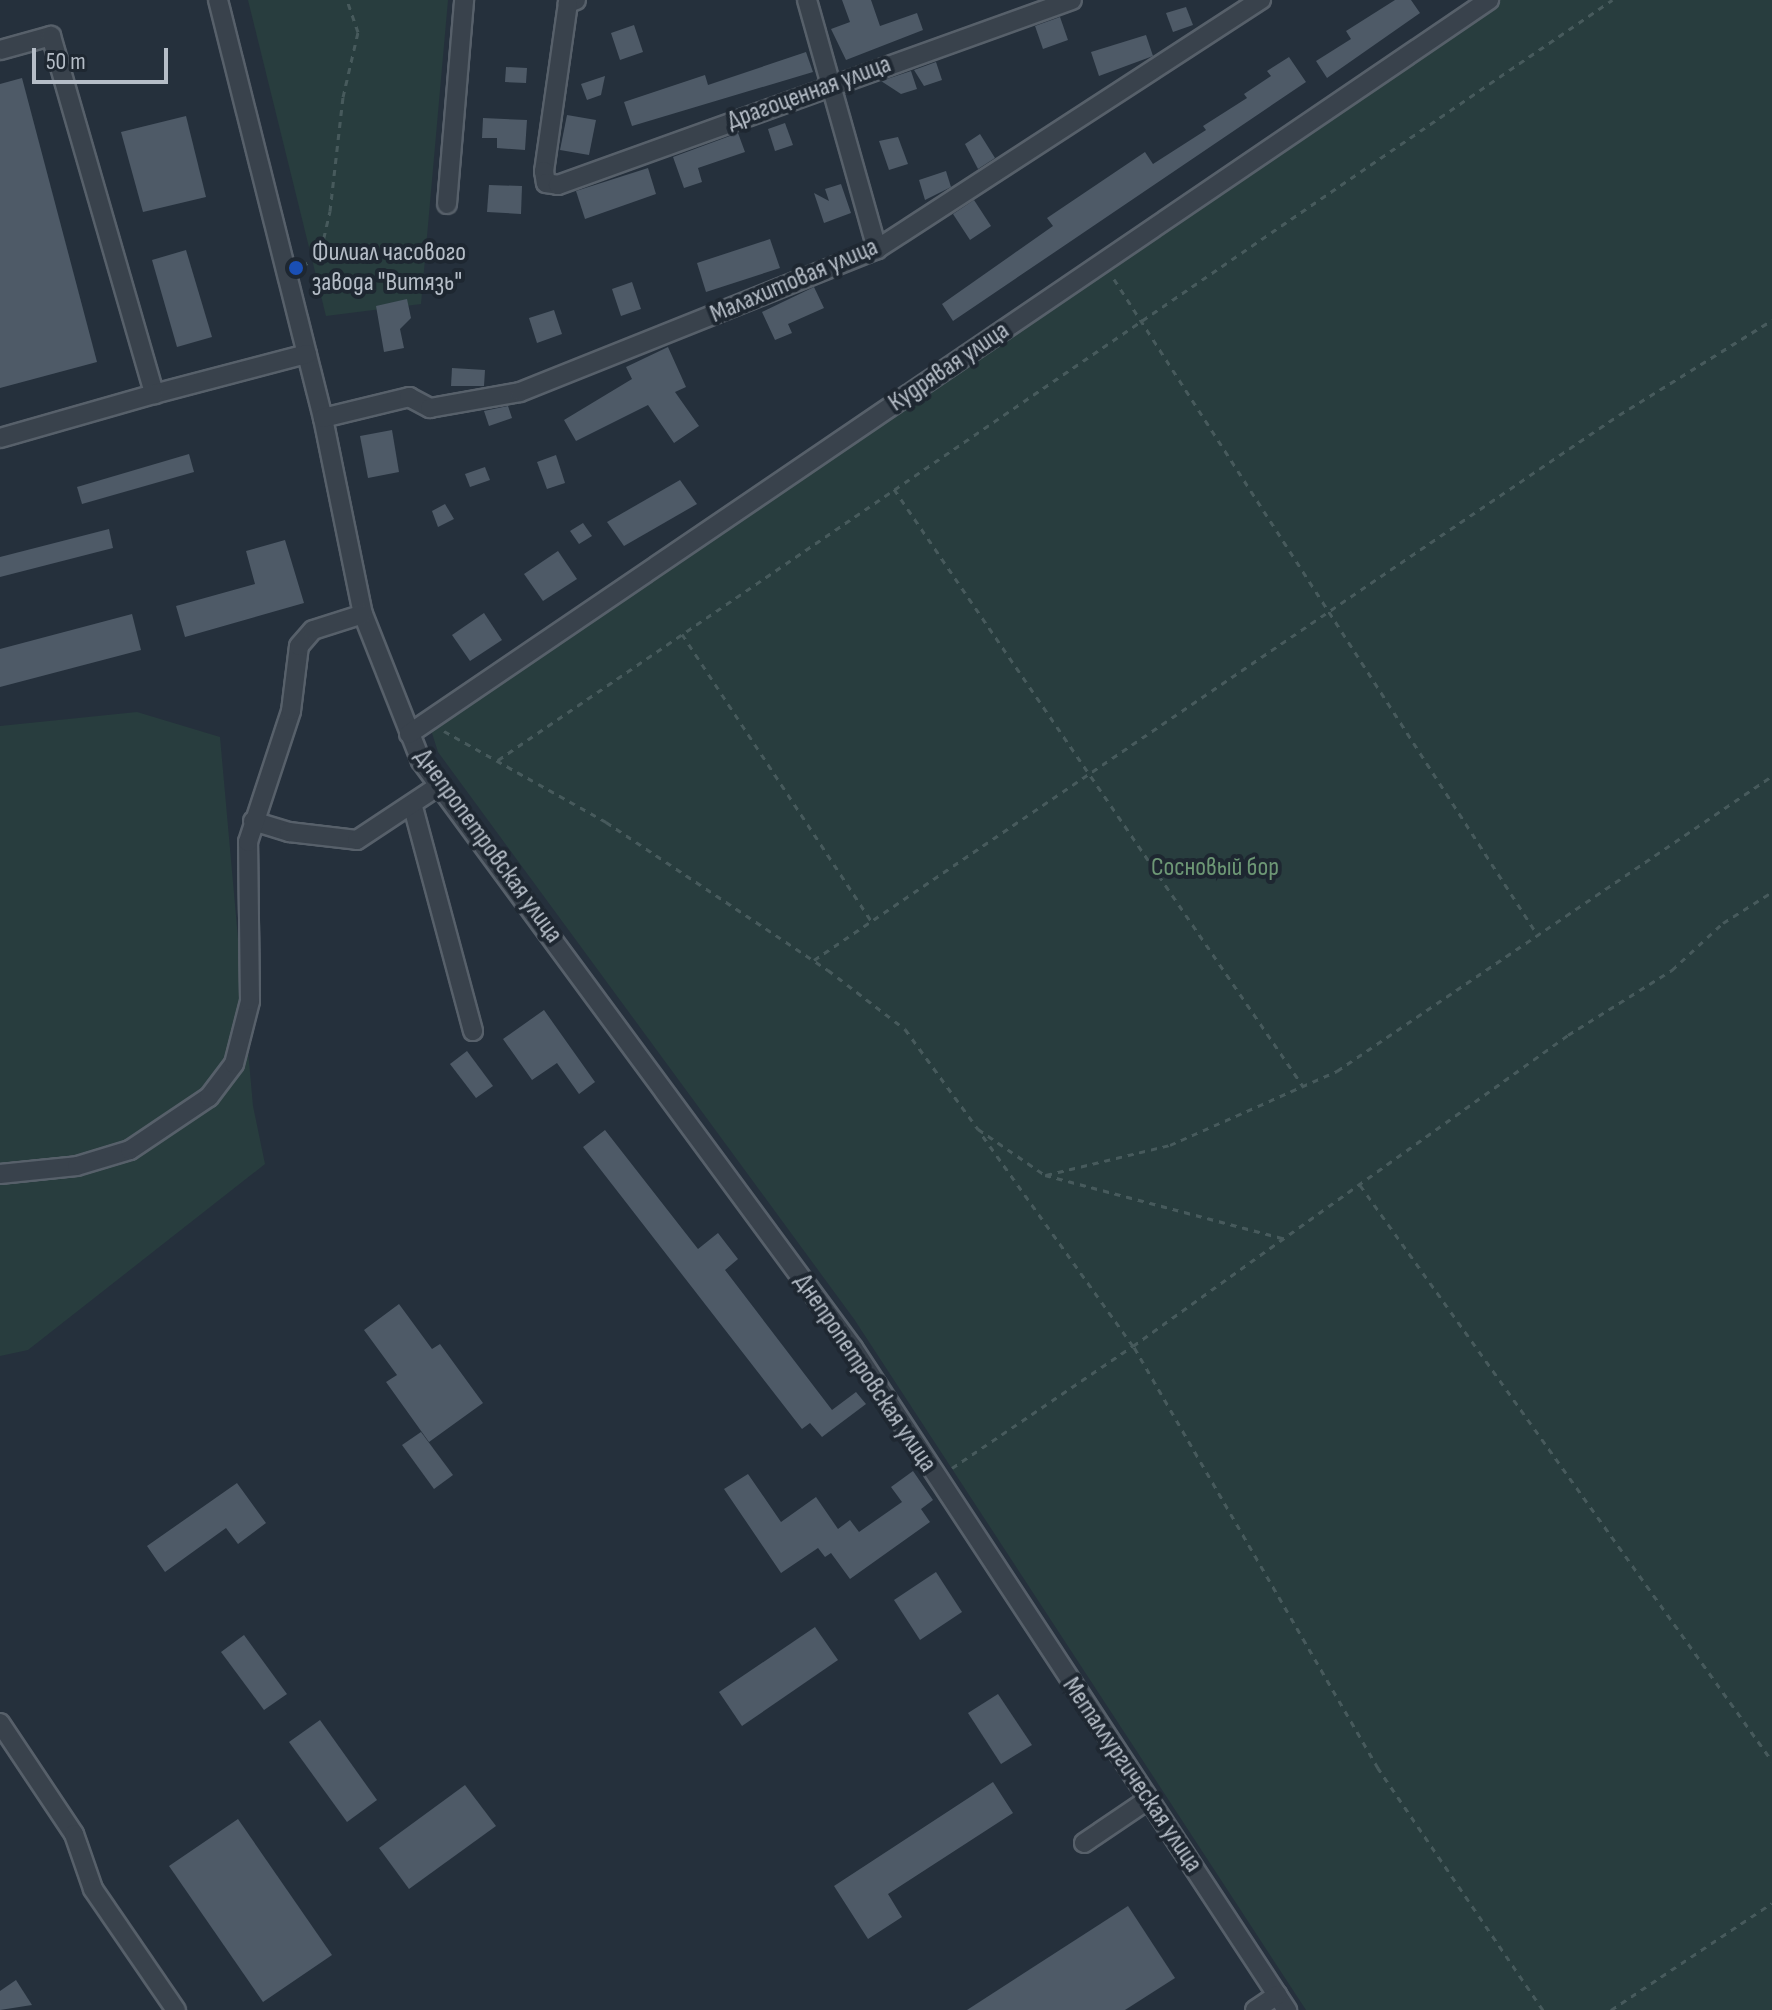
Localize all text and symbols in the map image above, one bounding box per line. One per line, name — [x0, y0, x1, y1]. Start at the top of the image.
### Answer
scale bar — [36, 32, 172, 82]
text: 50 m — [46, 47, 86, 76]
street label: Драгоценная улица — [723, 49, 895, 137]
street label: Малахитовая улица — [706, 232, 882, 330]
place label: Филиал часового завода "Витязь" — [312, 237, 466, 298]
marker: Филиал часового завода "Витязь" — [287, 259, 305, 277]
street label: Кудрявая улица — [883, 315, 1015, 419]
street label: Днепропетровская улица — [407, 743, 569, 949]
park label: Сосновый бор — [1151, 852, 1279, 884]
street label: Днепропетровская улица — [787, 1268, 943, 1478]
street label: Металлургическая улица — [1055, 1672, 1209, 1878]

